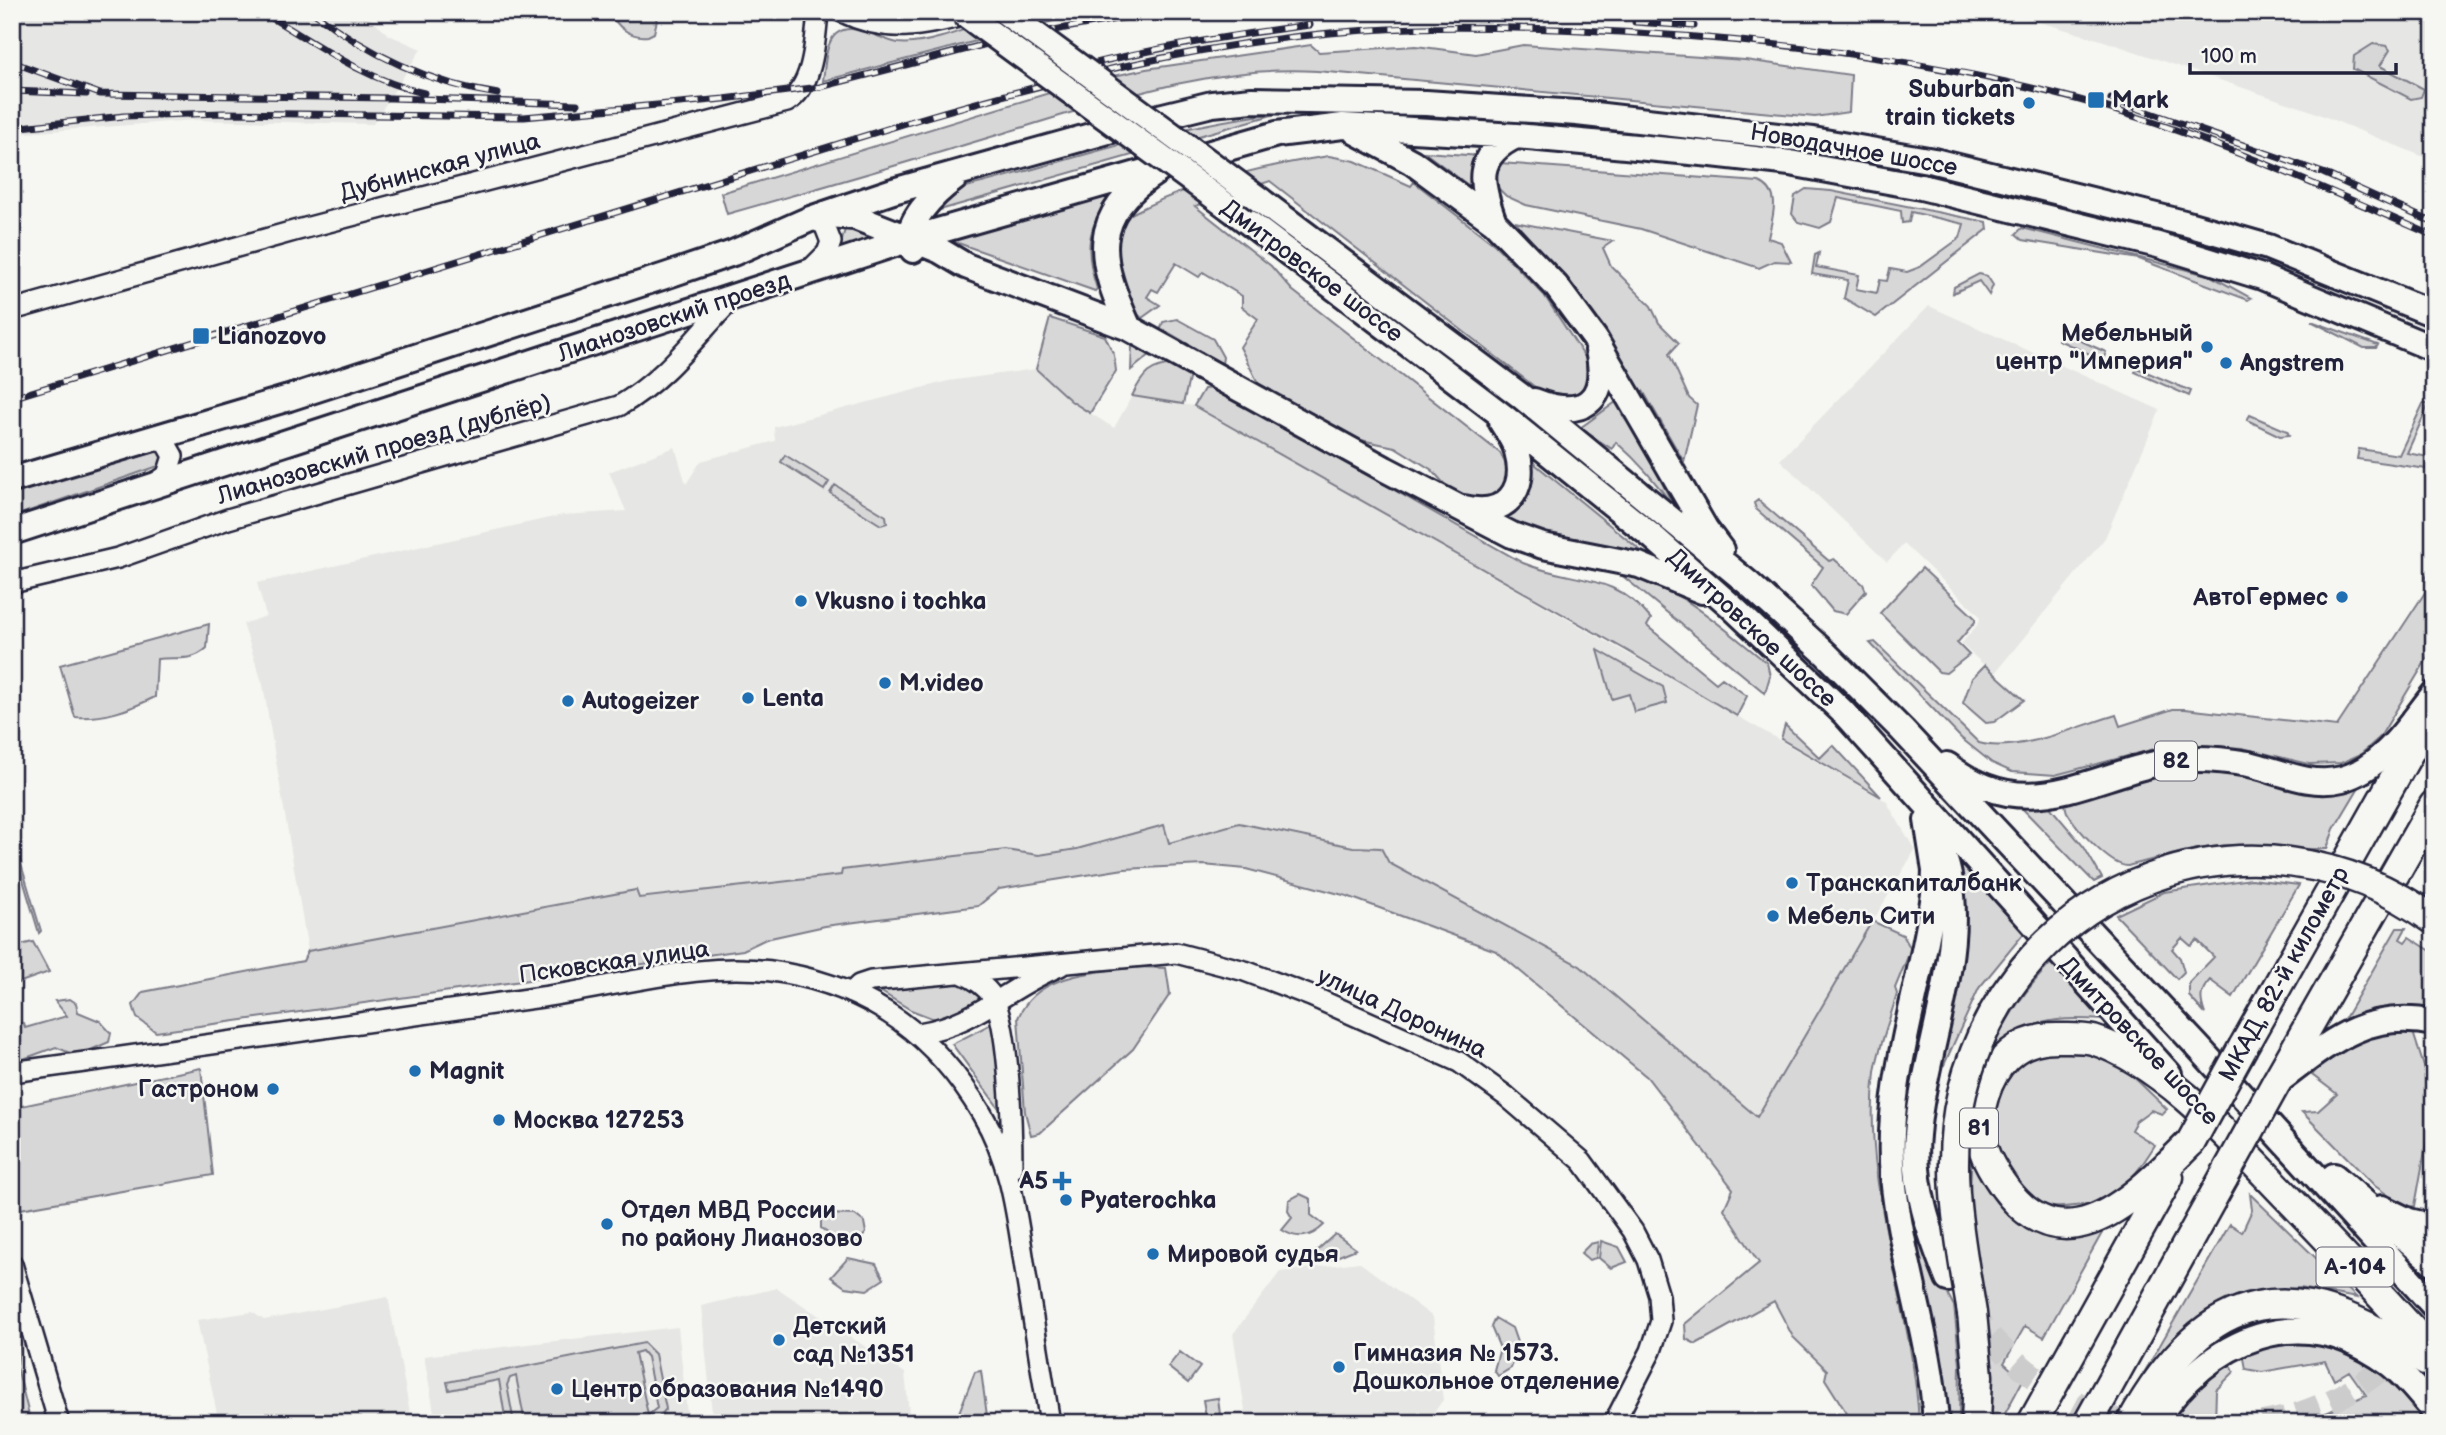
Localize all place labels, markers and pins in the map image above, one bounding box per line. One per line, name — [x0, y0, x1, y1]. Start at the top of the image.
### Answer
place label: Suburban train tickets — [1885, 75, 2015, 132]
place label: Mark — [2112, 86, 2169, 115]
marker: Mark — [2086, 90, 2106, 110]
marker: Suburban train tickets — [2021, 95, 2037, 111]
place label: Мебельный центр "Империя" — [1995, 319, 2193, 376]
place label: Lianozovo — [217, 322, 326, 351]
marker: Lianozovo — [191, 326, 211, 346]
marker: Мебельный центр "Империя" — [2199, 339, 2215, 355]
place label: Angstrem — [2239, 349, 2344, 378]
marker: Angstrem — [2218, 355, 2234, 371]
place label: АвтоГермес — [2192, 583, 2328, 612]
place label: Vkusno i tochka — [815, 587, 987, 616]
marker: АвтоГермес — [2334, 589, 2350, 605]
marker: Vkusno i tochka — [793, 593, 809, 609]
place label: M.video — [899, 669, 984, 698]
marker: M.video — [877, 675, 893, 691]
place label: Lenta — [762, 684, 824, 713]
place label: Autogeizer — [581, 687, 700, 716]
marker: Lenta — [740, 690, 756, 706]
marker: Autogeizer — [560, 693, 576, 709]
place label: Транскапиталбанк — [1806, 869, 2023, 898]
marker: Транскапиталбанк — [1784, 875, 1800, 891]
place label: Мебель Сити — [1787, 902, 1935, 931]
marker: Мебель Сити — [1765, 908, 1781, 924]
place label: Magnit — [429, 1057, 504, 1086]
marker: Magnit — [407, 1063, 423, 1079]
place label: Гастроном — [138, 1075, 259, 1104]
marker: Гастроном — [265, 1081, 281, 1097]
place label: Москва 127253 — [513, 1106, 684, 1135]
marker: Москва 127253 — [491, 1112, 507, 1128]
place label: A5 — [1018, 1167, 1048, 1196]
marker: A5 — [1054, 1173, 1070, 1189]
place label: Pyaterochka — [1080, 1186, 1216, 1215]
marker: Pyaterochka — [1058, 1192, 1074, 1208]
place label: Отдел МВД России по району Лианозово — [621, 1196, 863, 1253]
marker: Отдел МВД России по району Лианозово — [599, 1216, 615, 1232]
place label: Мировой судья — [1167, 1240, 1339, 1269]
marker: Мировой судья — [1145, 1246, 1161, 1262]
place label: Детский сад №1351 — [793, 1312, 915, 1369]
marker: Детский сад №1351 — [771, 1332, 787, 1348]
place label: Гимназия № 1573. Дошкольное отделение — [1353, 1339, 1619, 1396]
marker: Гимназия № 1573. Дошкольное отделение — [1331, 1359, 1347, 1375]
place label: Центр образования №1490 — [571, 1375, 884, 1404]
marker: Центр образования №1490 — [549, 1381, 565, 1397]

